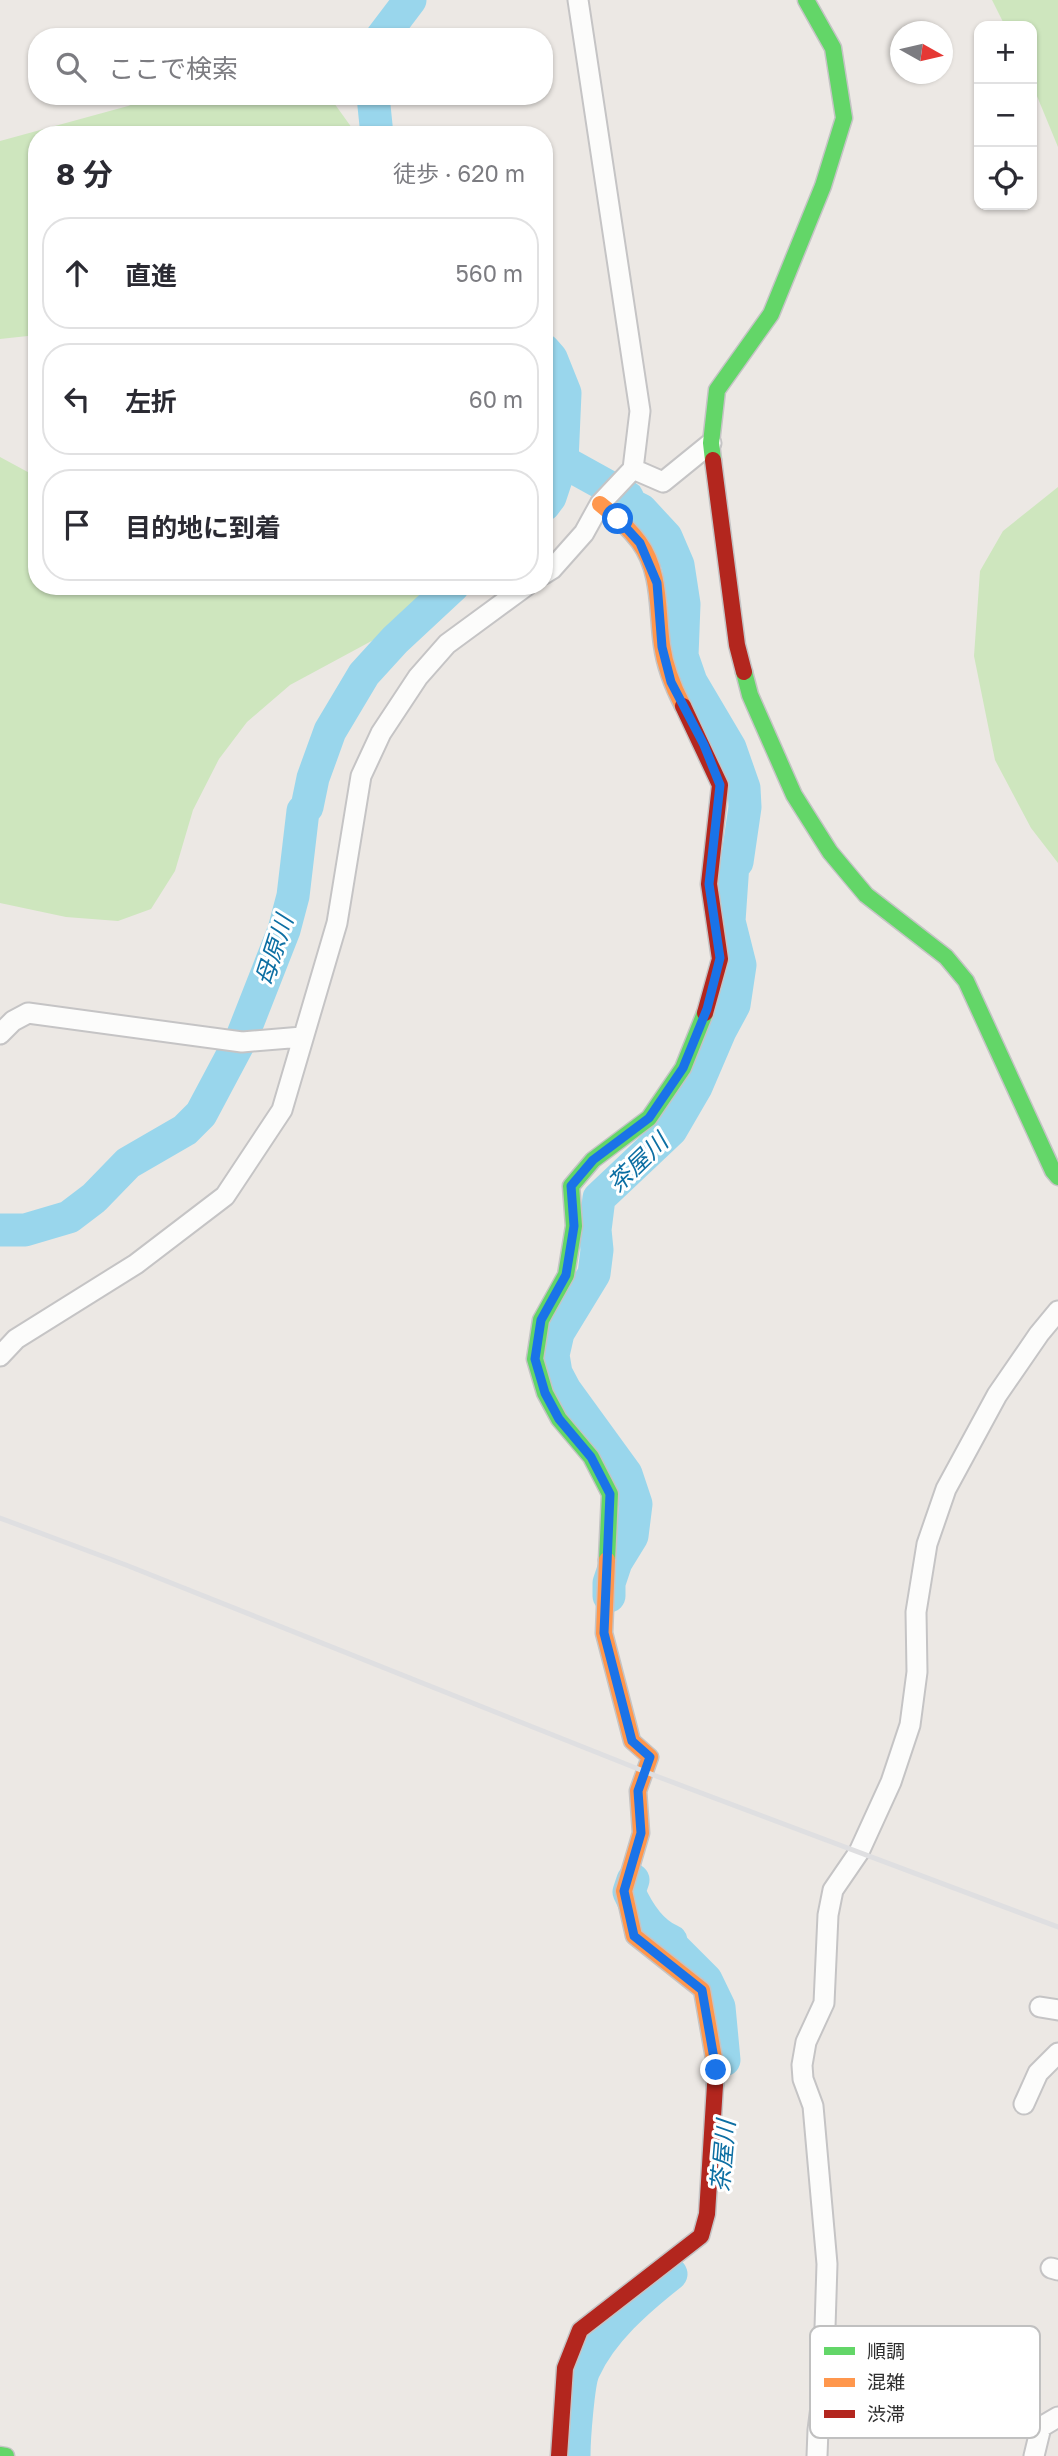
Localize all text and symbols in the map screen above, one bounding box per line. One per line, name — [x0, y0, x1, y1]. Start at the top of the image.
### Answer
north arrow — [890, 21, 953, 84]
map controls — [974, 21, 1037, 210]
button: + — [974, 21, 1037, 84]
search box — [28, 28, 553, 105]
icon: search — [52, 48, 90, 86]
text: ここで検索 — [108, 53, 238, 84]
button: − — [974, 84, 1037, 147]
button: locate — [974, 147, 1037, 210]
text: 8 分 — [56, 156, 113, 192]
text: 徒歩 · 620 m — [393, 159, 525, 187]
icon: ahead — [58, 254, 96, 292]
text: 560 m — [455, 259, 523, 287]
text: 直進 — [125, 260, 177, 291]
icon: left — [58, 380, 96, 418]
text: 60 m — [469, 385, 523, 413]
text: 左折 — [125, 386, 177, 417]
route start — [602, 503, 633, 534]
icon: arrive — [58, 506, 96, 544]
text: 目的地に到着 — [125, 512, 281, 543]
water label: 母原川 — [248, 908, 299, 989]
water label: 茶屋川 — [601, 1124, 675, 1197]
route end — [700, 2054, 731, 2085]
water label: 茶屋川 — [704, 2116, 740, 2193]
legend — [810, 2326, 1040, 2438]
text: 順調 — [867, 2339, 905, 2362]
text: 混雑 — [867, 2370, 905, 2393]
text: 渋滞 — [867, 2402, 905, 2425]

